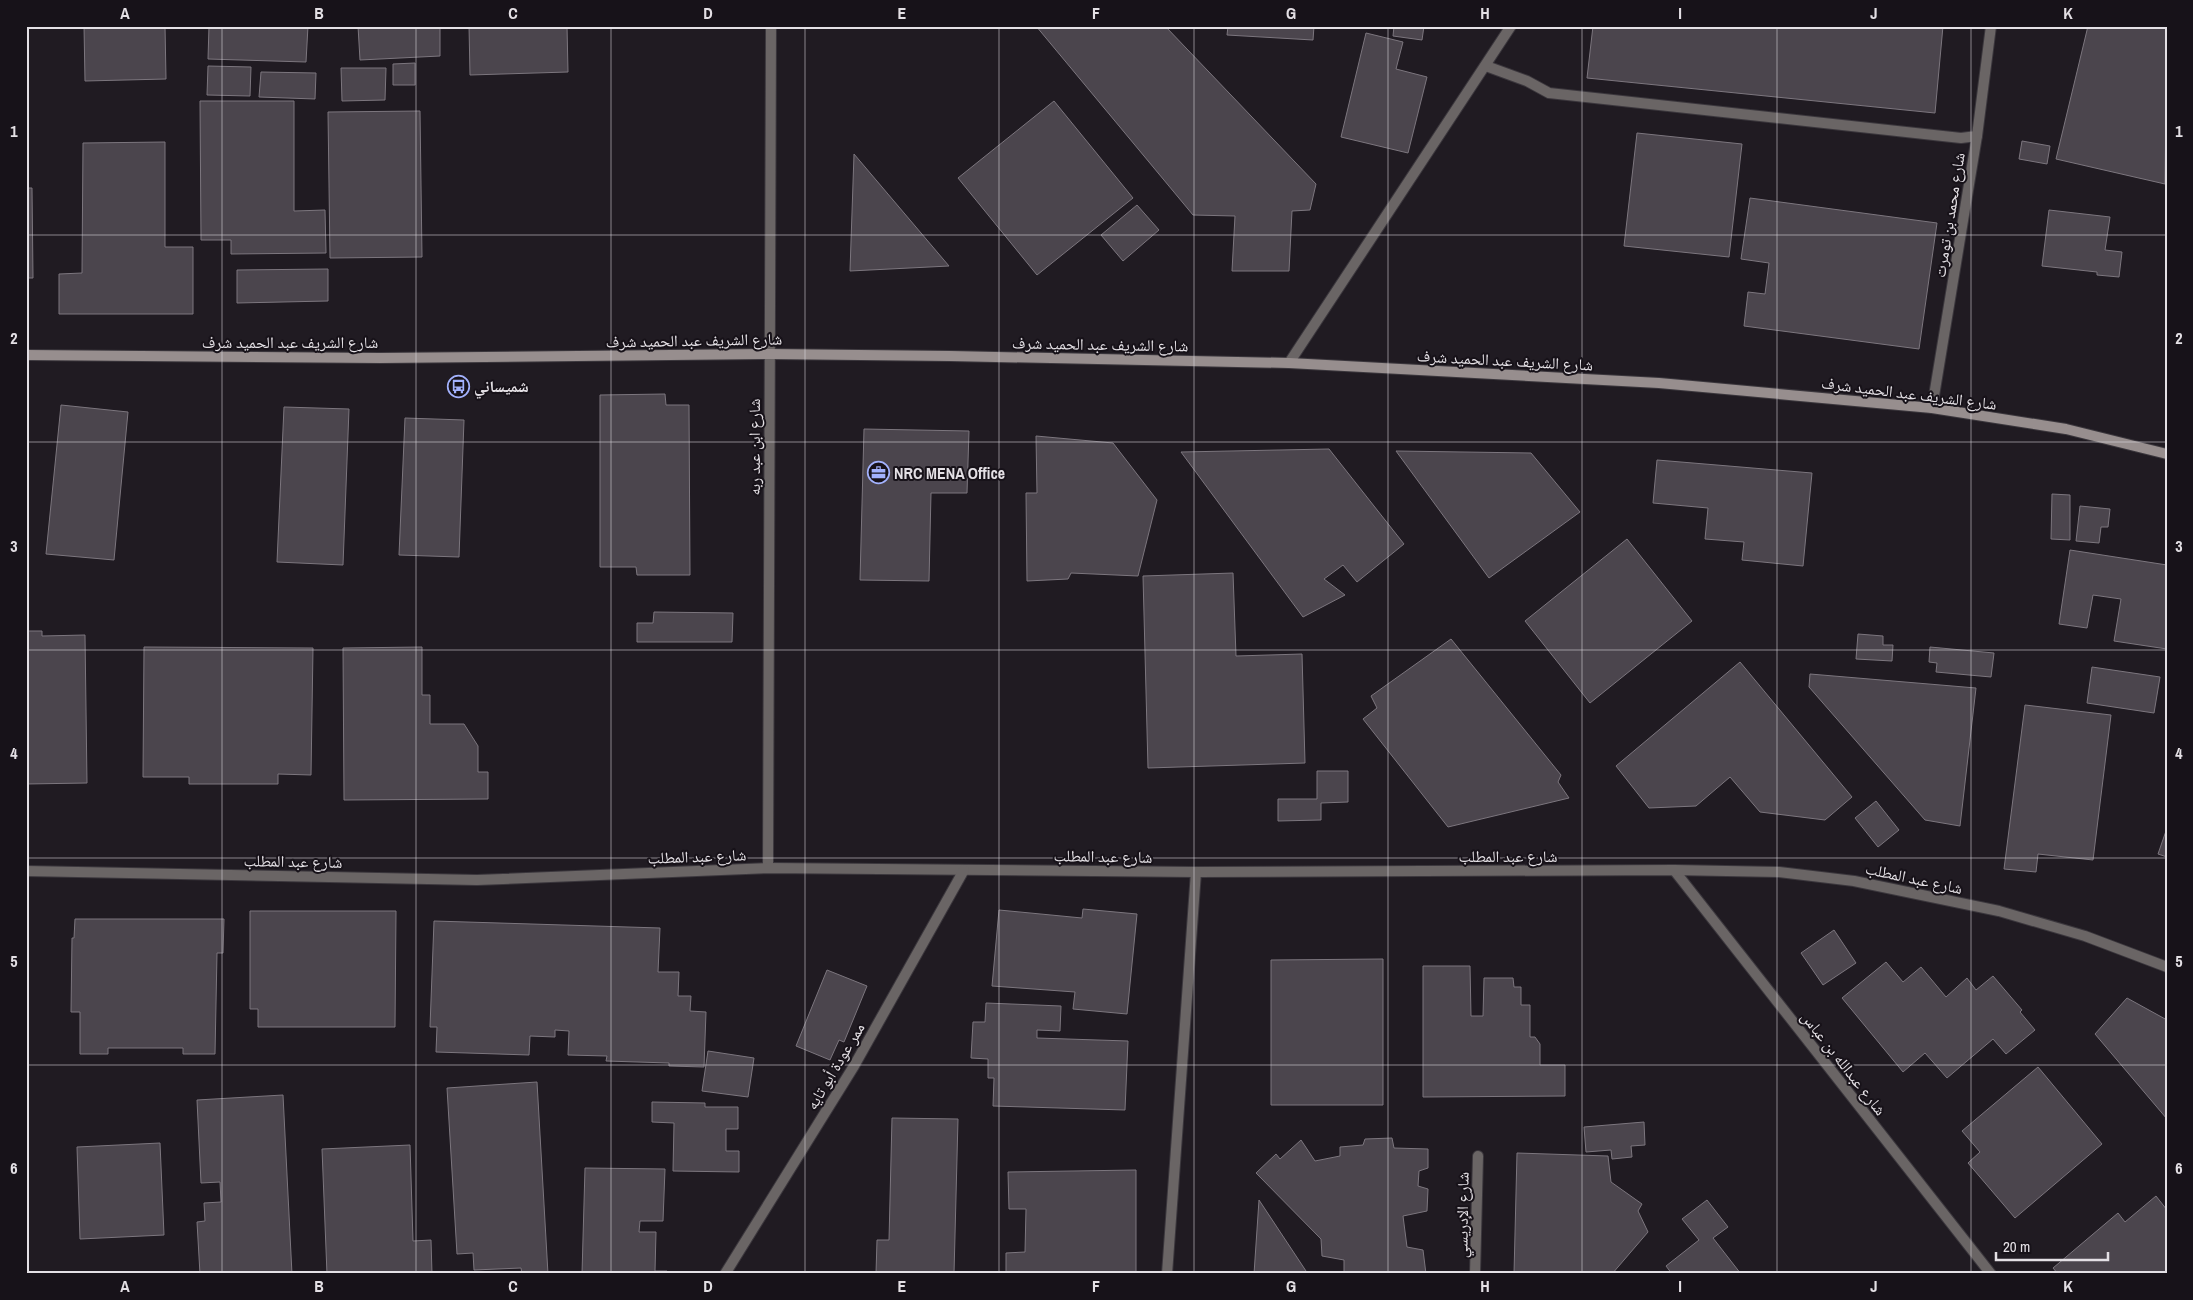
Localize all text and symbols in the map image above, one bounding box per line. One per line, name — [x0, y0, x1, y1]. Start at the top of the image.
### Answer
text: A — [120, 2, 130, 24]
text: B — [314, 2, 324, 24]
text: C — [508, 2, 518, 24]
text: D — [703, 2, 713, 24]
text: E — [898, 2, 907, 24]
text: F — [1092, 2, 1100, 24]
text: G — [1286, 2, 1296, 24]
text: H — [1480, 2, 1490, 24]
text: I — [1678, 2, 1682, 24]
text: J — [1870, 2, 1878, 24]
text: K — [2063, 2, 2073, 24]
text: 1 — [10, 120, 18, 142]
text: 1 — [2175, 120, 2183, 142]
street label: شارع محمد بن تومرت — [1928, 151, 1970, 279]
text: 2 — [10, 327, 18, 349]
street label: شارع الشريف عبد الحميد شرف — [606, 327, 782, 353]
text: 2 — [2175, 327, 2183, 349]
street label: شارع الشريف عبد الحميد شرف — [202, 331, 378, 353]
street label: شارع الشريف عبد الحميد شرف — [1012, 331, 1188, 357]
street label: شارع الشريف عبد الحميد شرف — [1416, 344, 1594, 376]
street label: شارع الشريف عبد الحميد شرف — [1820, 371, 1998, 415]
bus stop icon: شميساني — [446, 374, 470, 398]
place label: شميساني — [474, 375, 529, 399]
street label: شارع ابن عبد ربه — [743, 398, 765, 496]
office icon: NRC MENA Office — [866, 461, 890, 485]
place label: NRC MENA Office — [894, 462, 1005, 484]
text: 3 — [10, 535, 18, 557]
text: 3 — [2175, 535, 2183, 557]
text: 4 — [10, 742, 18, 764]
text: 4 — [2175, 742, 2183, 764]
street label: شارع عبد المطلب — [647, 843, 747, 869]
street label: شارع عبد المطلب — [1053, 844, 1153, 868]
street label: شارع عبد المطلب — [1459, 845, 1557, 867]
street label: شارع عبد المطلب — [243, 849, 343, 873]
street label: شارع عبد المطلب — [1863, 857, 1965, 899]
text: 5 — [10, 950, 18, 972]
text: 5 — [2175, 950, 2183, 972]
street label: شارع عبدالله بن عباس — [1796, 1006, 1892, 1120]
street label: ممر عودة أبو تايه — [800, 1018, 870, 1114]
text: 6 — [10, 1157, 18, 1179]
text: 6 — [2175, 1157, 2183, 1179]
street label: شارع الإدريسي — [1450, 1172, 1476, 1258]
scale bar — [1996, 1230, 2108, 1262]
text: 20 m — [2003, 1236, 2030, 1257]
text: A — [120, 1275, 130, 1297]
text: B — [314, 1275, 324, 1297]
text: C — [508, 1275, 518, 1297]
text: D — [703, 1275, 713, 1297]
text: E — [898, 1275, 907, 1297]
text: F — [1092, 1275, 1100, 1297]
text: G — [1286, 1275, 1296, 1297]
text: H — [1480, 1275, 1490, 1297]
text: I — [1678, 1275, 1682, 1297]
text: J — [1870, 1275, 1878, 1297]
text: K — [2063, 1275, 2073, 1297]

